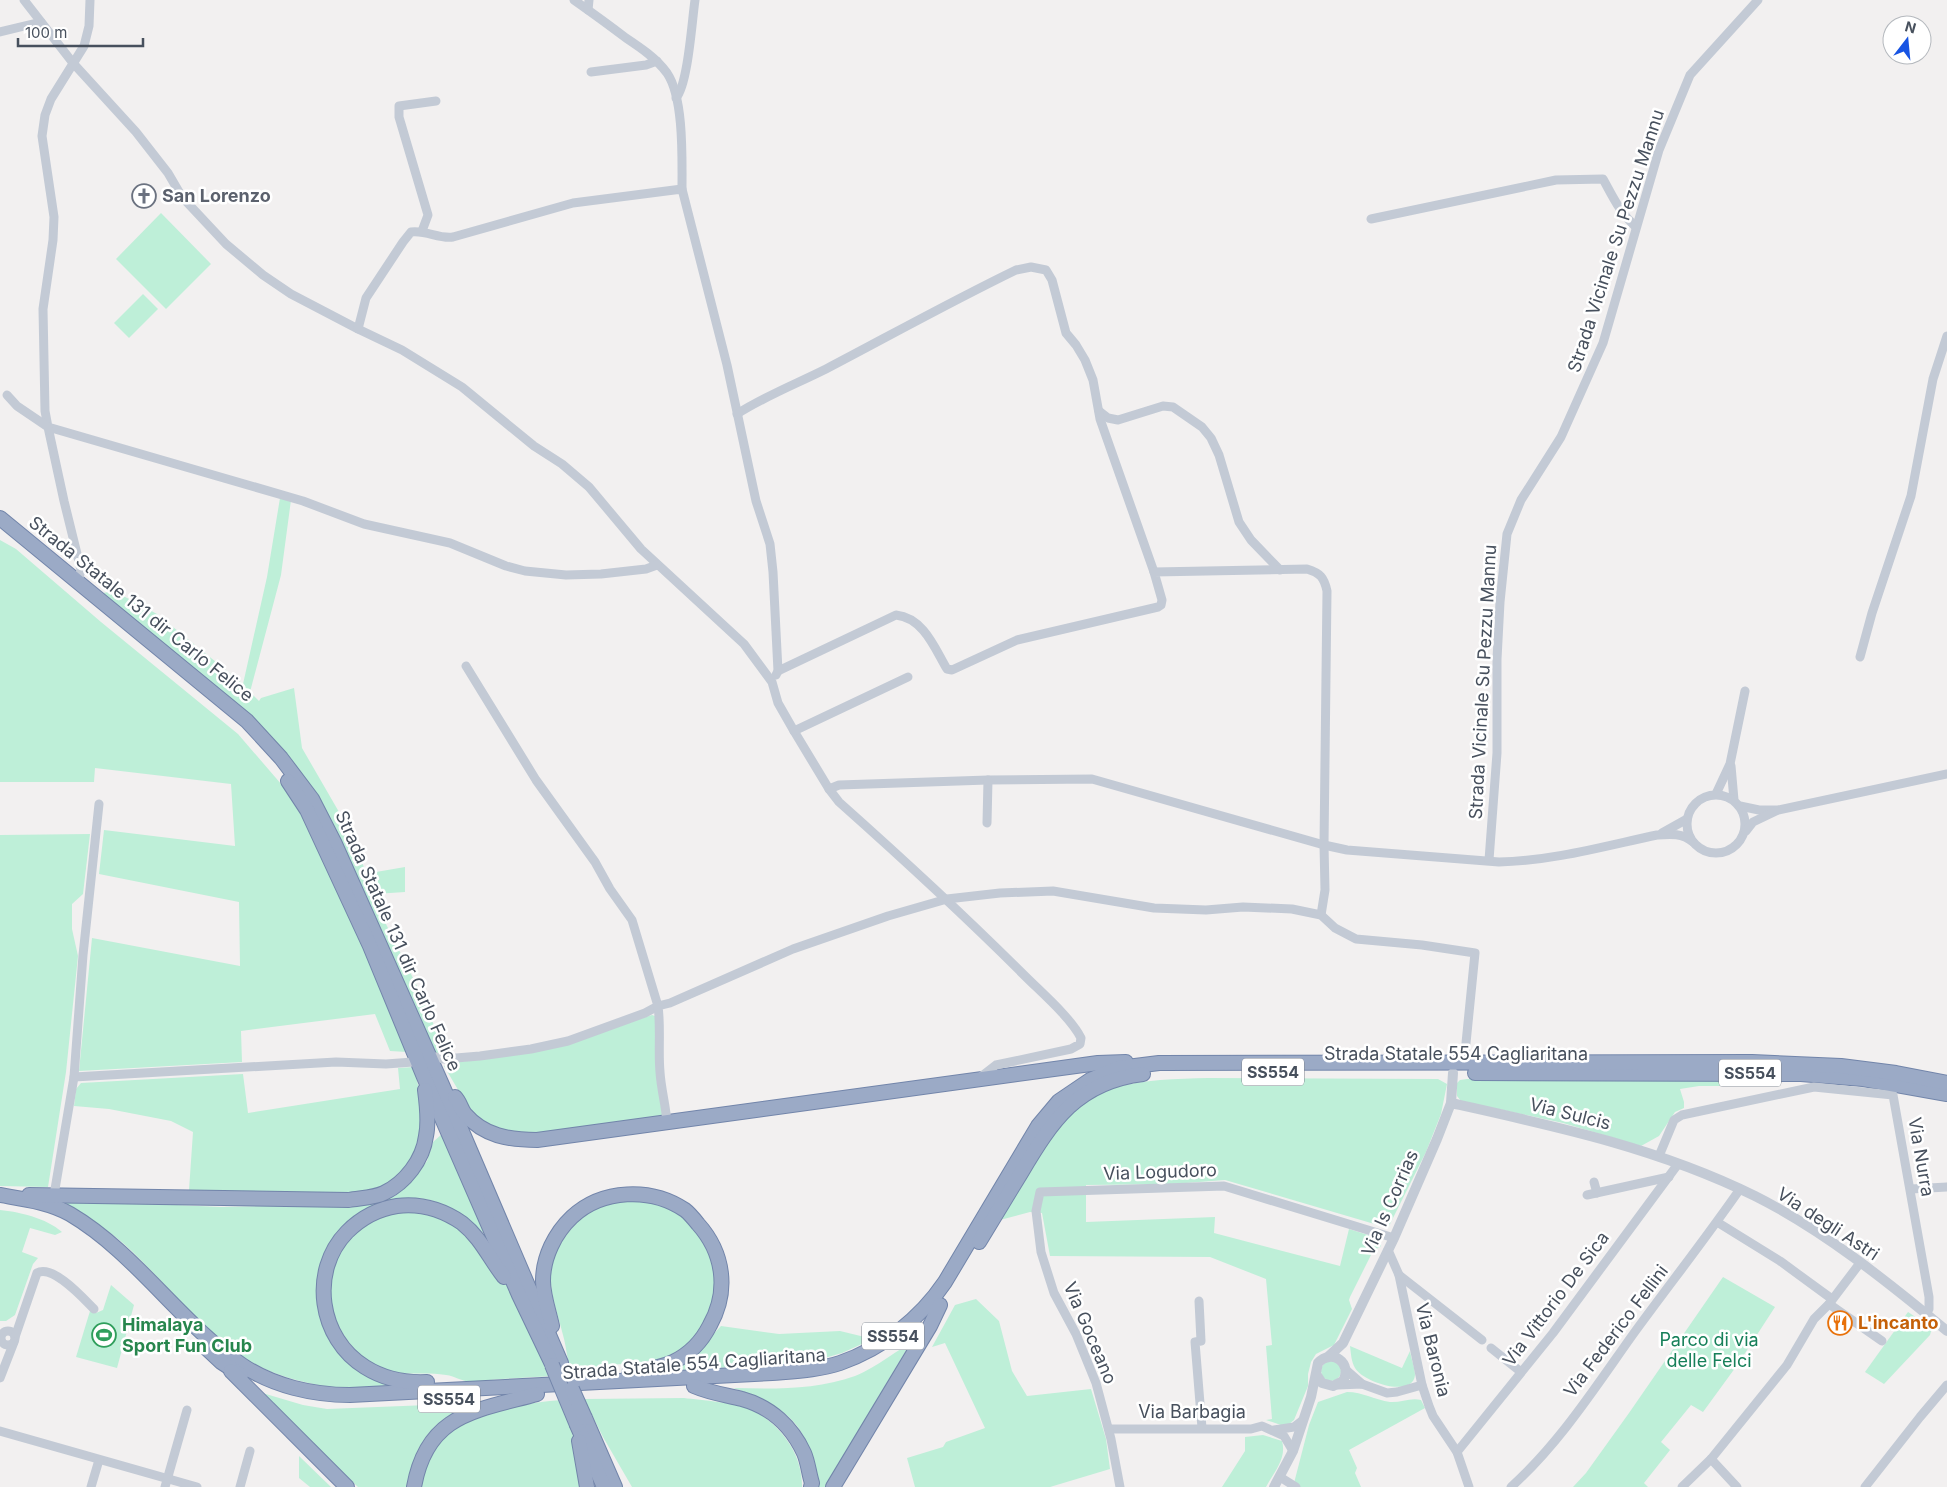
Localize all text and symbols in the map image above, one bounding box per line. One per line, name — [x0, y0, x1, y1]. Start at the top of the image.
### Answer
scale bar — [18, 15, 142, 47]
north arrow — [1882, 15, 1932, 65]
text: N — [1903, 17, 1918, 37]
text: 100 m — [25, 23, 67, 42]
street label: Strada Vicinale Su Pezzu Mannu — [1563, 107, 1668, 375]
church icon: San Lorenzo — [131, 183, 157, 209]
place label: San Lorenzo — [162, 185, 271, 206]
street label: Strada Statale 131 dir Carlo Felice — [25, 512, 258, 706]
street label: Strada Vicinale Su Pezzu Mannu — [1465, 544, 1500, 820]
street label: Strada Statale 131 dir Carlo Felice — [331, 807, 466, 1074]
street label: Strada Statale 554 Cagliaritana — [1324, 1043, 1588, 1064]
road number: SS554 — [1242, 1058, 1304, 1086]
road number: SS554 — [1719, 1060, 1781, 1086]
street label: Via Sulcis — [1527, 1093, 1613, 1134]
street label: Via Nurra — [1904, 1116, 1939, 1198]
street label: Via Is Corrias — [1357, 1147, 1422, 1259]
street label: Via Logudoro — [1103, 1159, 1217, 1184]
street label: Via degli Astri — [1773, 1183, 1883, 1264]
street label: Via Vittorio De Sica — [1498, 1227, 1613, 1370]
street label: Via Federico Fellini — [1559, 1261, 1672, 1401]
street label: Via Goceano — [1060, 1279, 1121, 1387]
street label: Via Baronia — [1412, 1301, 1455, 1399]
restaurant icon: L'incanto — [1827, 1310, 1853, 1336]
place label: L'incanto — [1858, 1312, 1939, 1333]
place label: Himalaya Sport Fun Club — [122, 1314, 252, 1356]
sports icon: Himalaya Sport Fun Club — [91, 1322, 117, 1348]
road number: SS554 — [862, 1322, 924, 1350]
park label: Parco di via delle Felci — [1659, 1329, 1759, 1371]
street label: Strada Statale 554 Cagliaritana — [562, 1344, 826, 1383]
road number: SS554 — [418, 1386, 480, 1412]
street label: Via Barbagia — [1138, 1401, 1246, 1422]

